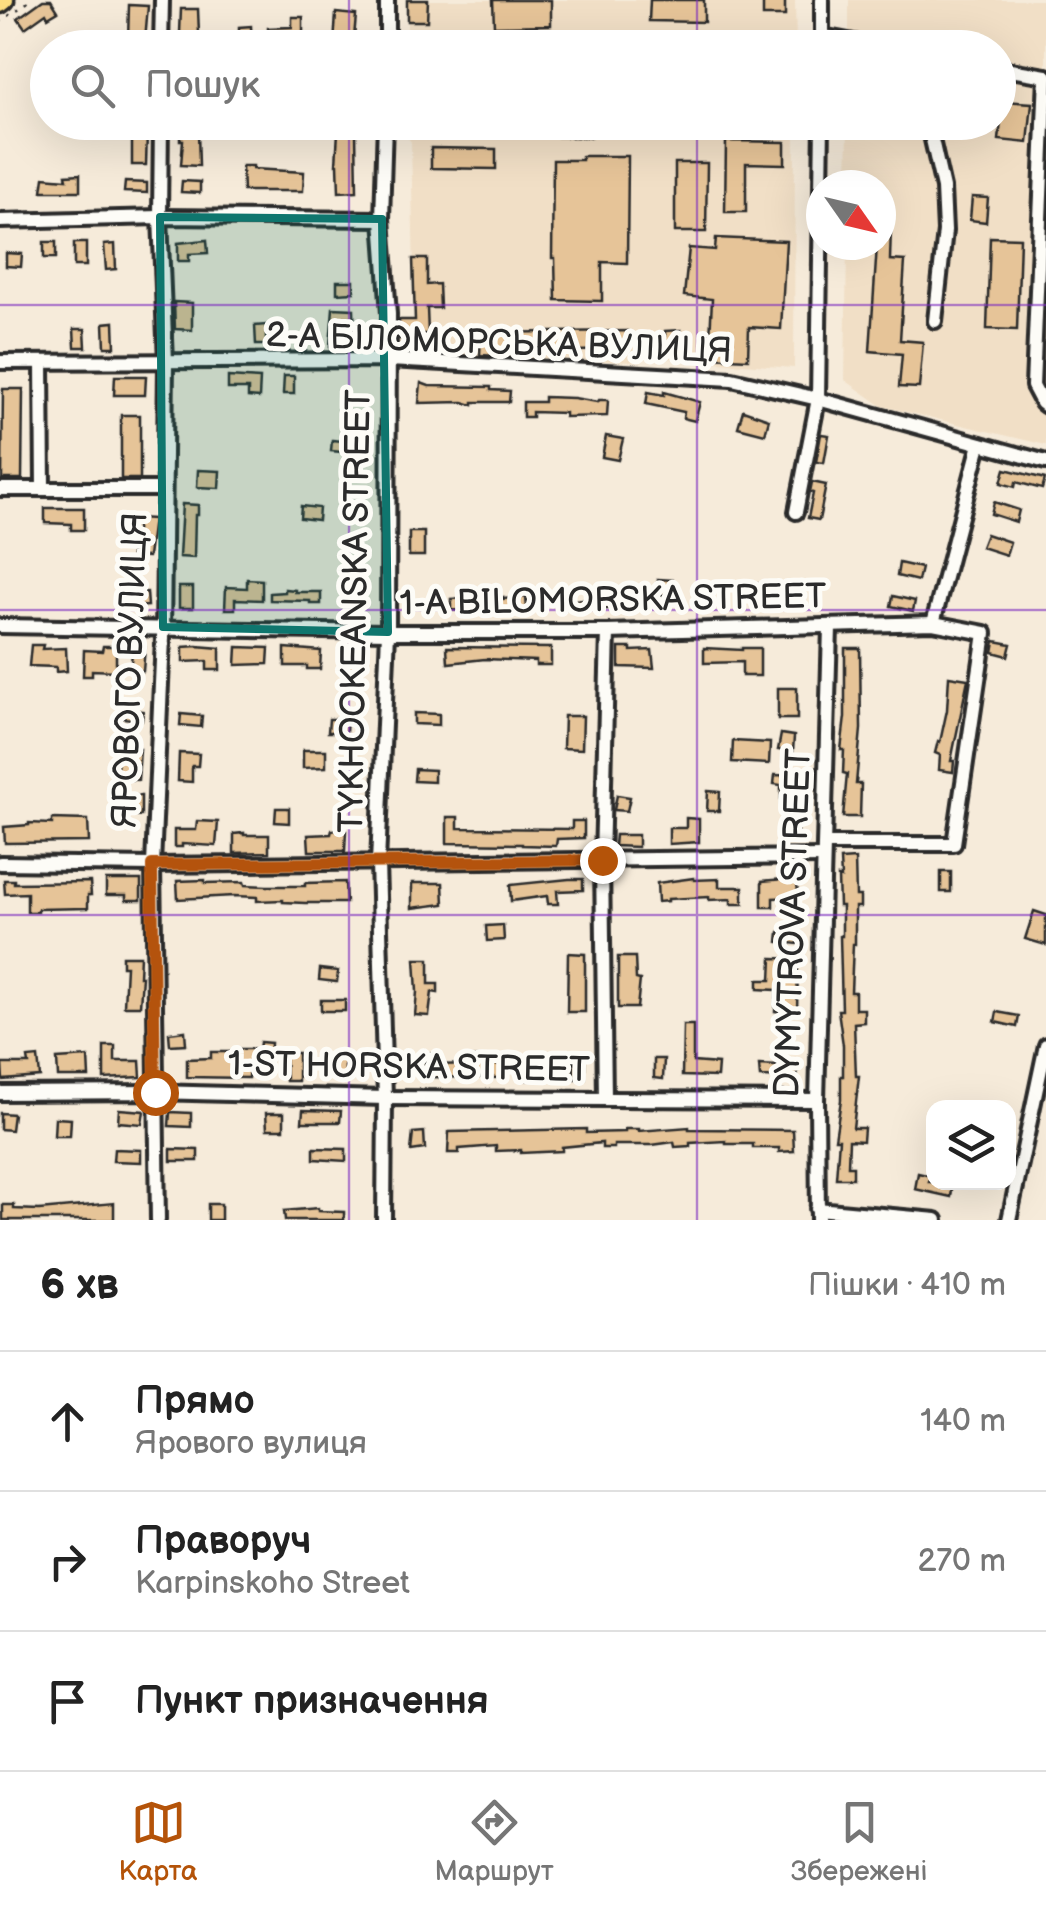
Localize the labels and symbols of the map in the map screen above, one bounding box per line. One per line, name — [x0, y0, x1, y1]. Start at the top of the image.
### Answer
north arrow — [806, 170, 896, 260]
street label: 2-А БІЛОМОРСЬКА ВУЛИЦЯ — [265, 314, 733, 373]
street label: TYKHOOKEANSKA STREET — [330, 389, 381, 833]
street label: ЯРОВОГО ВУЛИЦЯ — [104, 511, 157, 829]
street label: 1-A BILOMORSKA STREET — [399, 575, 827, 626]
street label: DYMYTROVA STREET — [766, 748, 821, 1098]
route end — [580, 838, 626, 884]
street label: 1-ST HORSKA STREET — [228, 1043, 590, 1092]
route start — [133, 1070, 179, 1116]

